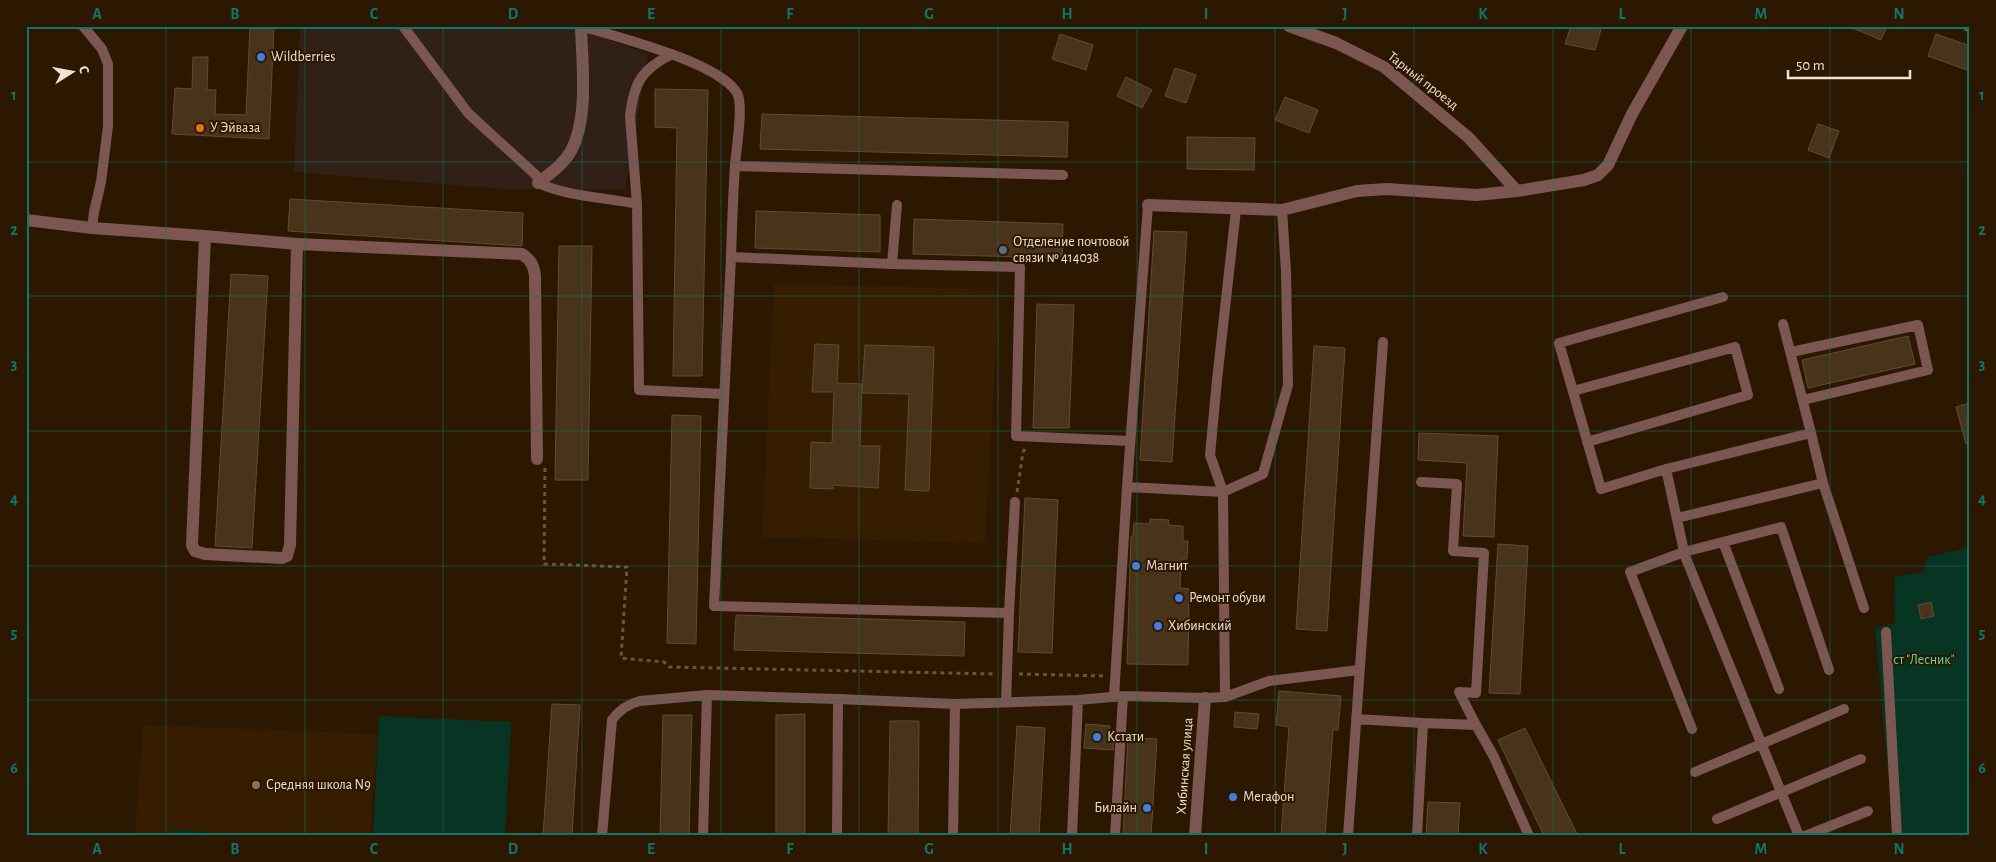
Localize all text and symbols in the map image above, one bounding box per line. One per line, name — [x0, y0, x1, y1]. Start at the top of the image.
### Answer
text: A — [92, 6, 102, 22]
text: B — [230, 6, 240, 22]
text: C — [370, 6, 379, 22]
text: D — [508, 6, 519, 22]
text: E — [647, 6, 655, 22]
text: F — [786, 6, 794, 22]
text: G — [924, 6, 934, 22]
text: H — [1061, 6, 1073, 22]
text: I — [1204, 6, 1208, 22]
text: J — [1342, 6, 1348, 22]
text: K — [1478, 6, 1488, 22]
text: L — [1619, 6, 1626, 22]
text: M — [1755, 6, 1767, 22]
text: N — [1893, 6, 1905, 22]
north arrow — [48, 48, 98, 98]
scale bar — [1788, 48, 1911, 80]
street label: Тарный проезд — [1385, 49, 1461, 113]
place label: Wildberries — [271, 50, 335, 64]
marker: Wildberries — [255, 51, 267, 63]
text: 50 m — [1796, 58, 1825, 73]
text: С — [76, 65, 91, 75]
text: 1 — [11, 87, 17, 103]
text: 1 — [1979, 87, 1985, 103]
place label: У Эйваза — [210, 121, 261, 135]
marker: У Эйваза — [194, 122, 206, 134]
text: 2 — [10, 222, 18, 238]
text: 2 — [1978, 222, 1986, 238]
place label: Отделение почтовой связи № 414038 — [1013, 235, 1130, 265]
marker: Отделение почтовой связи № 414038 — [997, 244, 1009, 256]
text: 3 — [11, 356, 18, 372]
text: 3 — [1979, 356, 1986, 372]
text: 4 — [10, 491, 18, 507]
text: 4 — [1978, 491, 1986, 507]
place label: Магнит — [1146, 559, 1189, 573]
marker: Магнит — [1130, 560, 1142, 572]
place label: Ремонт обуви — [1189, 591, 1266, 605]
marker: Ремонт обуви — [1173, 592, 1185, 604]
place label: Хибинский — [1168, 619, 1232, 633]
marker: Хибинский — [1152, 620, 1164, 632]
text: 5 — [11, 625, 18, 641]
text: 5 — [1979, 625, 1986, 641]
park label: ст "Лесник" — [1893, 653, 1955, 667]
street label: Хибинская улица — [1175, 716, 1195, 815]
place label: Кстати — [1107, 730, 1144, 744]
marker: Кстати — [1091, 731, 1103, 743]
text: 6 — [10, 760, 18, 776]
text: 6 — [1978, 760, 1986, 776]
place label: Средняя школа N9 — [266, 778, 371, 792]
marker: Средняя школа N9 — [250, 779, 262, 791]
place label: Мегафон — [1243, 790, 1294, 804]
marker: Мегафон — [1227, 791, 1239, 803]
place label: Билайн — [1094, 801, 1137, 815]
marker: Билайн — [1141, 802, 1153, 814]
text: A — [92, 841, 102, 857]
text: B — [230, 841, 240, 857]
text: C — [370, 841, 379, 857]
text: D — [508, 841, 519, 857]
text: E — [647, 841, 655, 857]
text: F — [786, 841, 794, 857]
text: G — [924, 841, 934, 857]
text: H — [1061, 841, 1073, 857]
text: I — [1204, 841, 1208, 857]
text: J — [1342, 841, 1348, 857]
text: K — [1478, 841, 1488, 857]
text: L — [1619, 841, 1626, 857]
text: M — [1755, 841, 1767, 857]
text: N — [1893, 841, 1905, 857]

